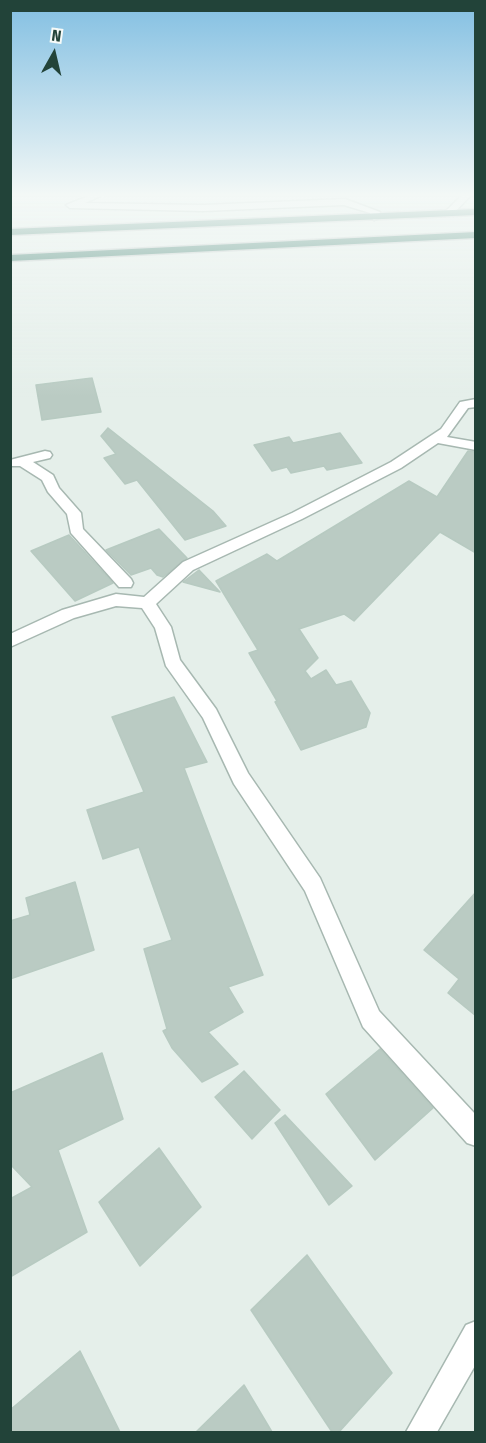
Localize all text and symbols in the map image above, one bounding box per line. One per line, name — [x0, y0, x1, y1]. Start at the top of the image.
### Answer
north arrow — [24, 24, 84, 84]
text: N — [51, 26, 63, 46]

